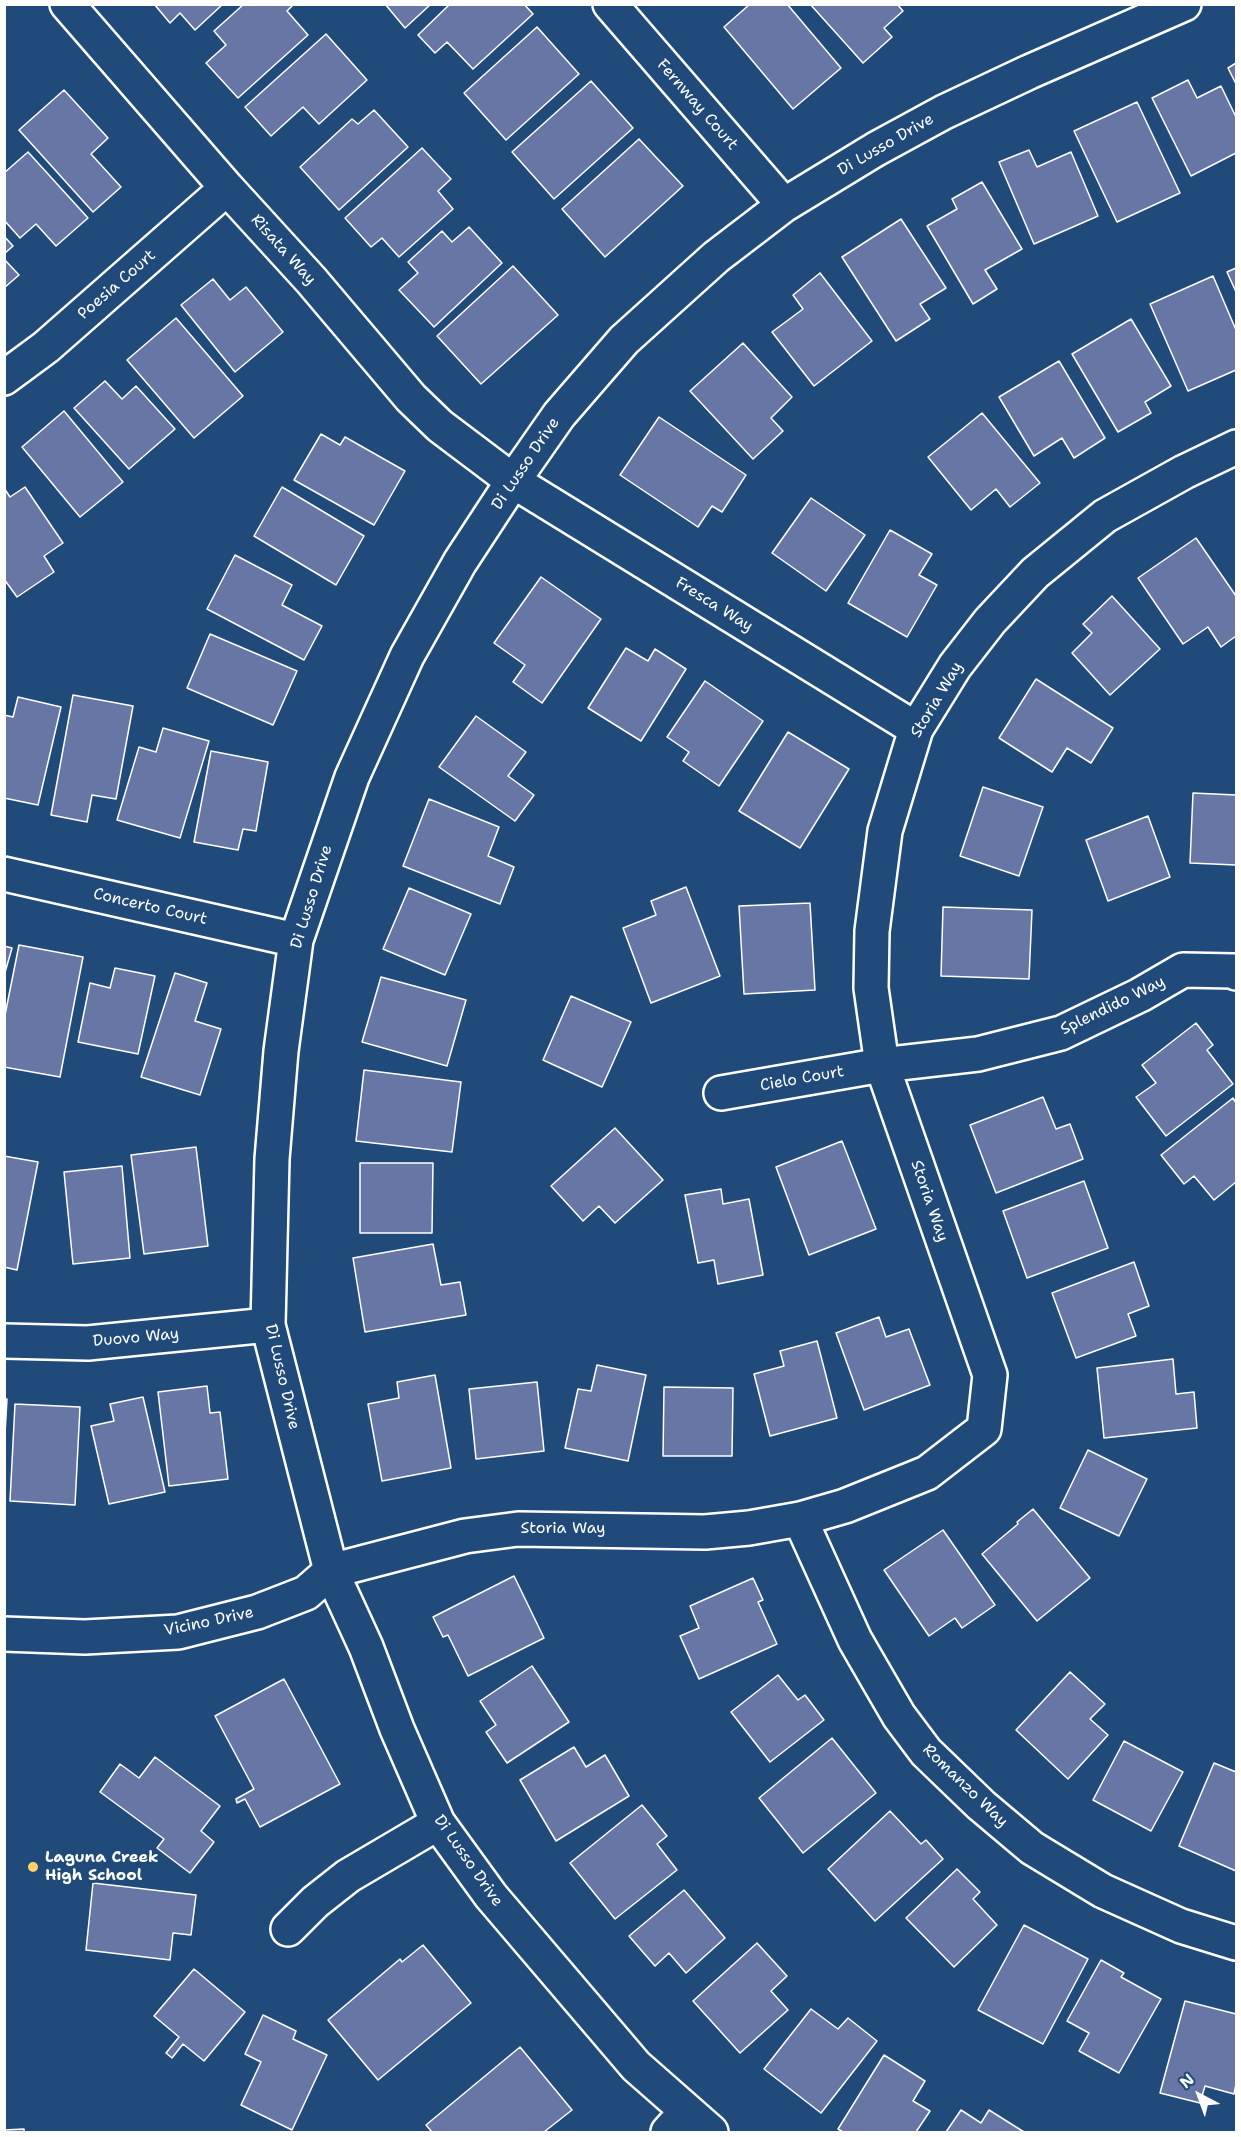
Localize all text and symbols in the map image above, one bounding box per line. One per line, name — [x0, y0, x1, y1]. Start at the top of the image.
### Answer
street label: Fernway Court — [652, 56, 742, 154]
street label: Di Lusso Drive — [835, 110, 937, 180]
street label: Risata Way — [246, 211, 320, 289]
street label: Poesia Court — [74, 246, 160, 324]
street label: Di Lusso Drive — [488, 414, 564, 514]
street label: Fresca Way — [672, 573, 756, 637]
street label: Storia Way — [907, 659, 967, 741]
street label: Di Lusso Drive — [287, 843, 337, 951]
street label: Concerto Court — [91, 885, 209, 929]
street label: Splendido Way — [1058, 972, 1168, 1040]
street label: Cielo Court — [759, 1062, 845, 1096]
street label: Storia Way — [906, 1158, 952, 1244]
street label: Di Lusso Drive — [261, 1323, 303, 1431]
street label: Duovo Way — [92, 1325, 180, 1351]
street label: Storia Way — [520, 1519, 606, 1539]
street label: Vicino Drive — [162, 1603, 256, 1641]
street label: Romanzo Way — [918, 1740, 1012, 1832]
street label: Di Lusso Drive — [429, 1812, 507, 1910]
place label: Laguna Creek High School — [45, 1848, 159, 1886]
marker: Laguna Creek High School — [26, 1860, 40, 1874]
north arrow — [1169, 2065, 1229, 2125]
text: N — [1175, 2069, 1199, 2093]

